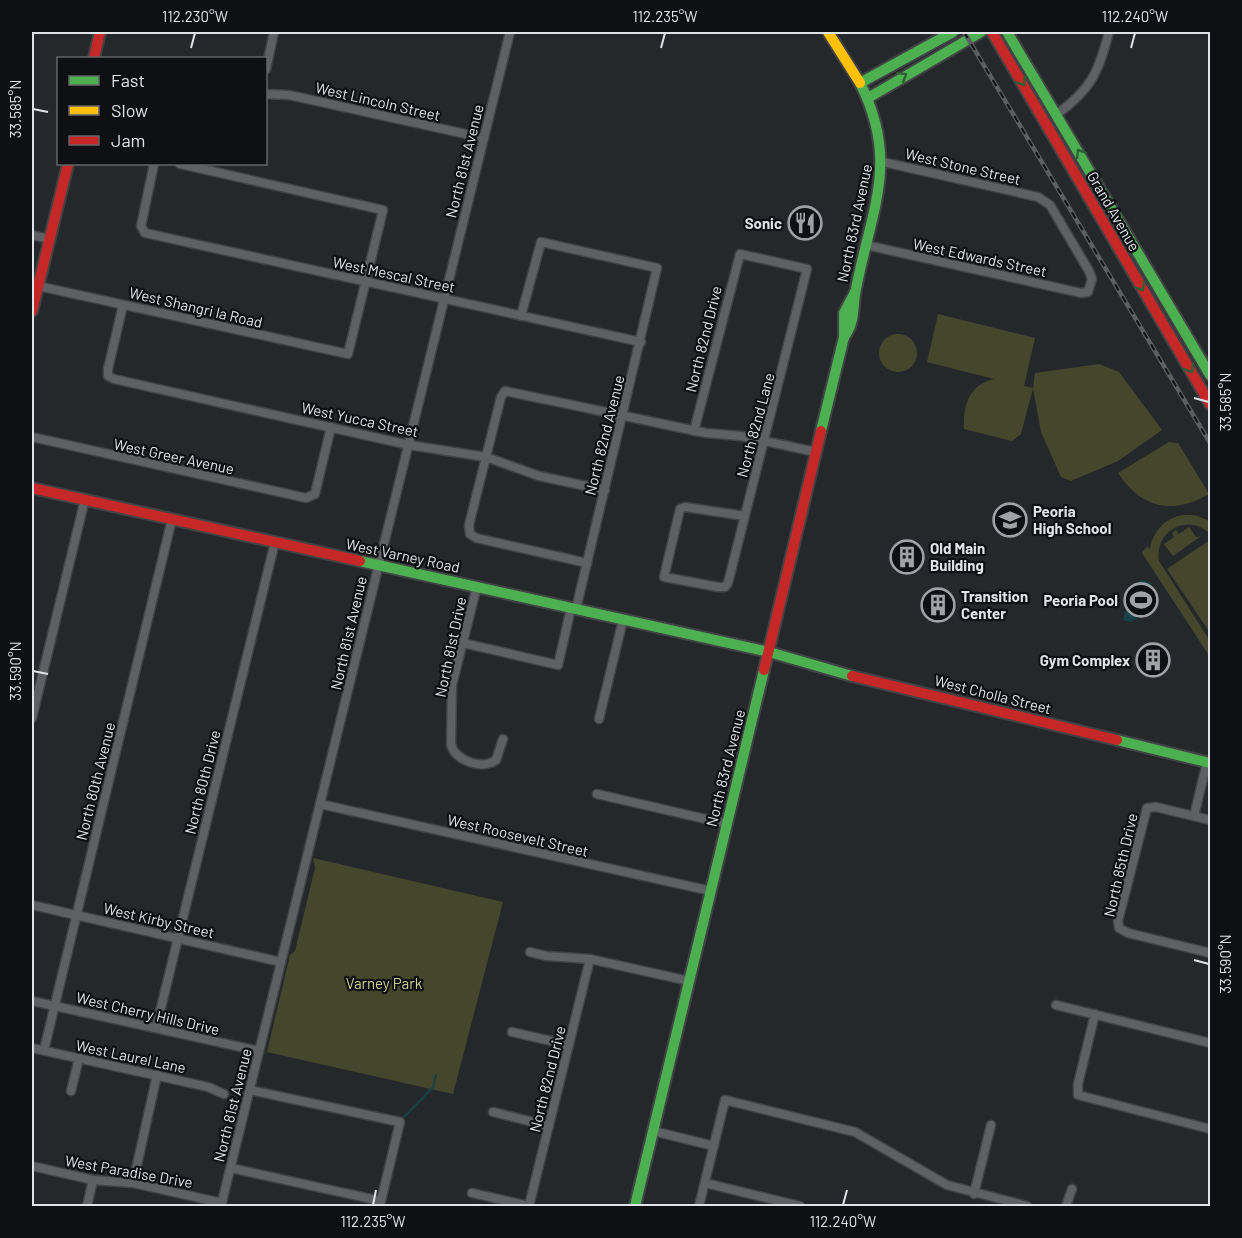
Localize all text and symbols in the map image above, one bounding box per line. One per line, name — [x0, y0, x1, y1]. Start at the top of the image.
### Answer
text: 112.230°W — [162, 7, 228, 25]
text: 112.235°W — [632, 7, 698, 25]
text: 112.240°W — [1102, 7, 1168, 25]
legend — [57, 57, 267, 165]
text: Fast — [111, 69, 145, 91]
one-way arrow — [897, 72, 907, 84]
one-way arrow — [1014, 76, 1026, 86]
street label: West Lincoln Street — [314, 78, 442, 124]
text: 33.585°N — [6, 80, 24, 138]
text: Slow — [111, 99, 148, 121]
street label: North 81st Avenue — [441, 102, 487, 220]
text: Jam — [111, 129, 145, 151]
street label: West Stone Street — [903, 144, 1023, 188]
one-way arrow — [1075, 149, 1087, 159]
street label: North 83rd Avenue — [833, 162, 875, 284]
street label: Grand Avenue — [1084, 168, 1144, 254]
restaurant icon: Sonic — [787, 205, 823, 241]
place label: Sonic — [745, 214, 782, 232]
street label: West Edwards Street — [911, 234, 1049, 280]
street label: West Mescal Street — [331, 252, 457, 296]
one-way arrow — [1133, 281, 1145, 291]
street label: West Shangri la Road — [128, 283, 264, 331]
street label: North 82nd Drive — [681, 284, 725, 394]
one-way arrow — [1182, 363, 1193, 374]
street label: North 82nd Lane — [732, 371, 778, 479]
street label: North 82nd Avenue — [580, 373, 628, 497]
text: 33.585°N — [1216, 373, 1234, 431]
street label: West Yucca Street — [300, 398, 420, 440]
street label: West Greer Avenue — [112, 434, 236, 478]
school or university icon: Peoria High School — [992, 502, 1028, 538]
place label: Peoria High School — [1033, 502, 1111, 537]
street label: West Varney Road — [344, 534, 462, 576]
building icon: Old Main Building — [889, 539, 925, 575]
place label: Old Main Building — [930, 539, 985, 574]
street label: North 81st Avenue — [326, 574, 370, 692]
sports icon: Peoria Pool — [1123, 582, 1159, 618]
building icon: Transition Center — [920, 587, 956, 623]
place label: Transition Center — [961, 587, 1028, 622]
place label: Peoria Pool — [1044, 591, 1118, 609]
street label: North 81st Drive — [431, 595, 469, 699]
text: 33.590°N — [6, 641, 24, 701]
building icon: Gym Complex — [1135, 642, 1171, 678]
place label: Gym Complex — [1040, 651, 1130, 669]
street label: West Cholla Street — [933, 671, 1053, 717]
street label: North 83rd Avenue — [702, 707, 748, 829]
street label: North 80th Avenue — [72, 720, 118, 842]
street label: North 80th Drive — [180, 728, 224, 836]
street label: West Roosevelt Street — [446, 810, 590, 860]
street label: North 85th Drive — [1099, 811, 1141, 919]
street label: West Kirby Street — [102, 898, 216, 942]
text: 33.590°N — [1216, 934, 1234, 994]
park label: Varney Park — [346, 974, 423, 992]
street label: West Cherry Hills Drive — [75, 988, 221, 1038]
street label: North 82nd Drive — [525, 1024, 569, 1134]
street label: West Laurel Lane — [74, 1036, 188, 1076]
street label: North 81st Avenue — [209, 1046, 255, 1164]
street label: West Paradise Drive — [64, 1151, 194, 1191]
text: 112.235°W — [340, 1212, 406, 1230]
text: 112.240°W — [810, 1212, 876, 1230]

